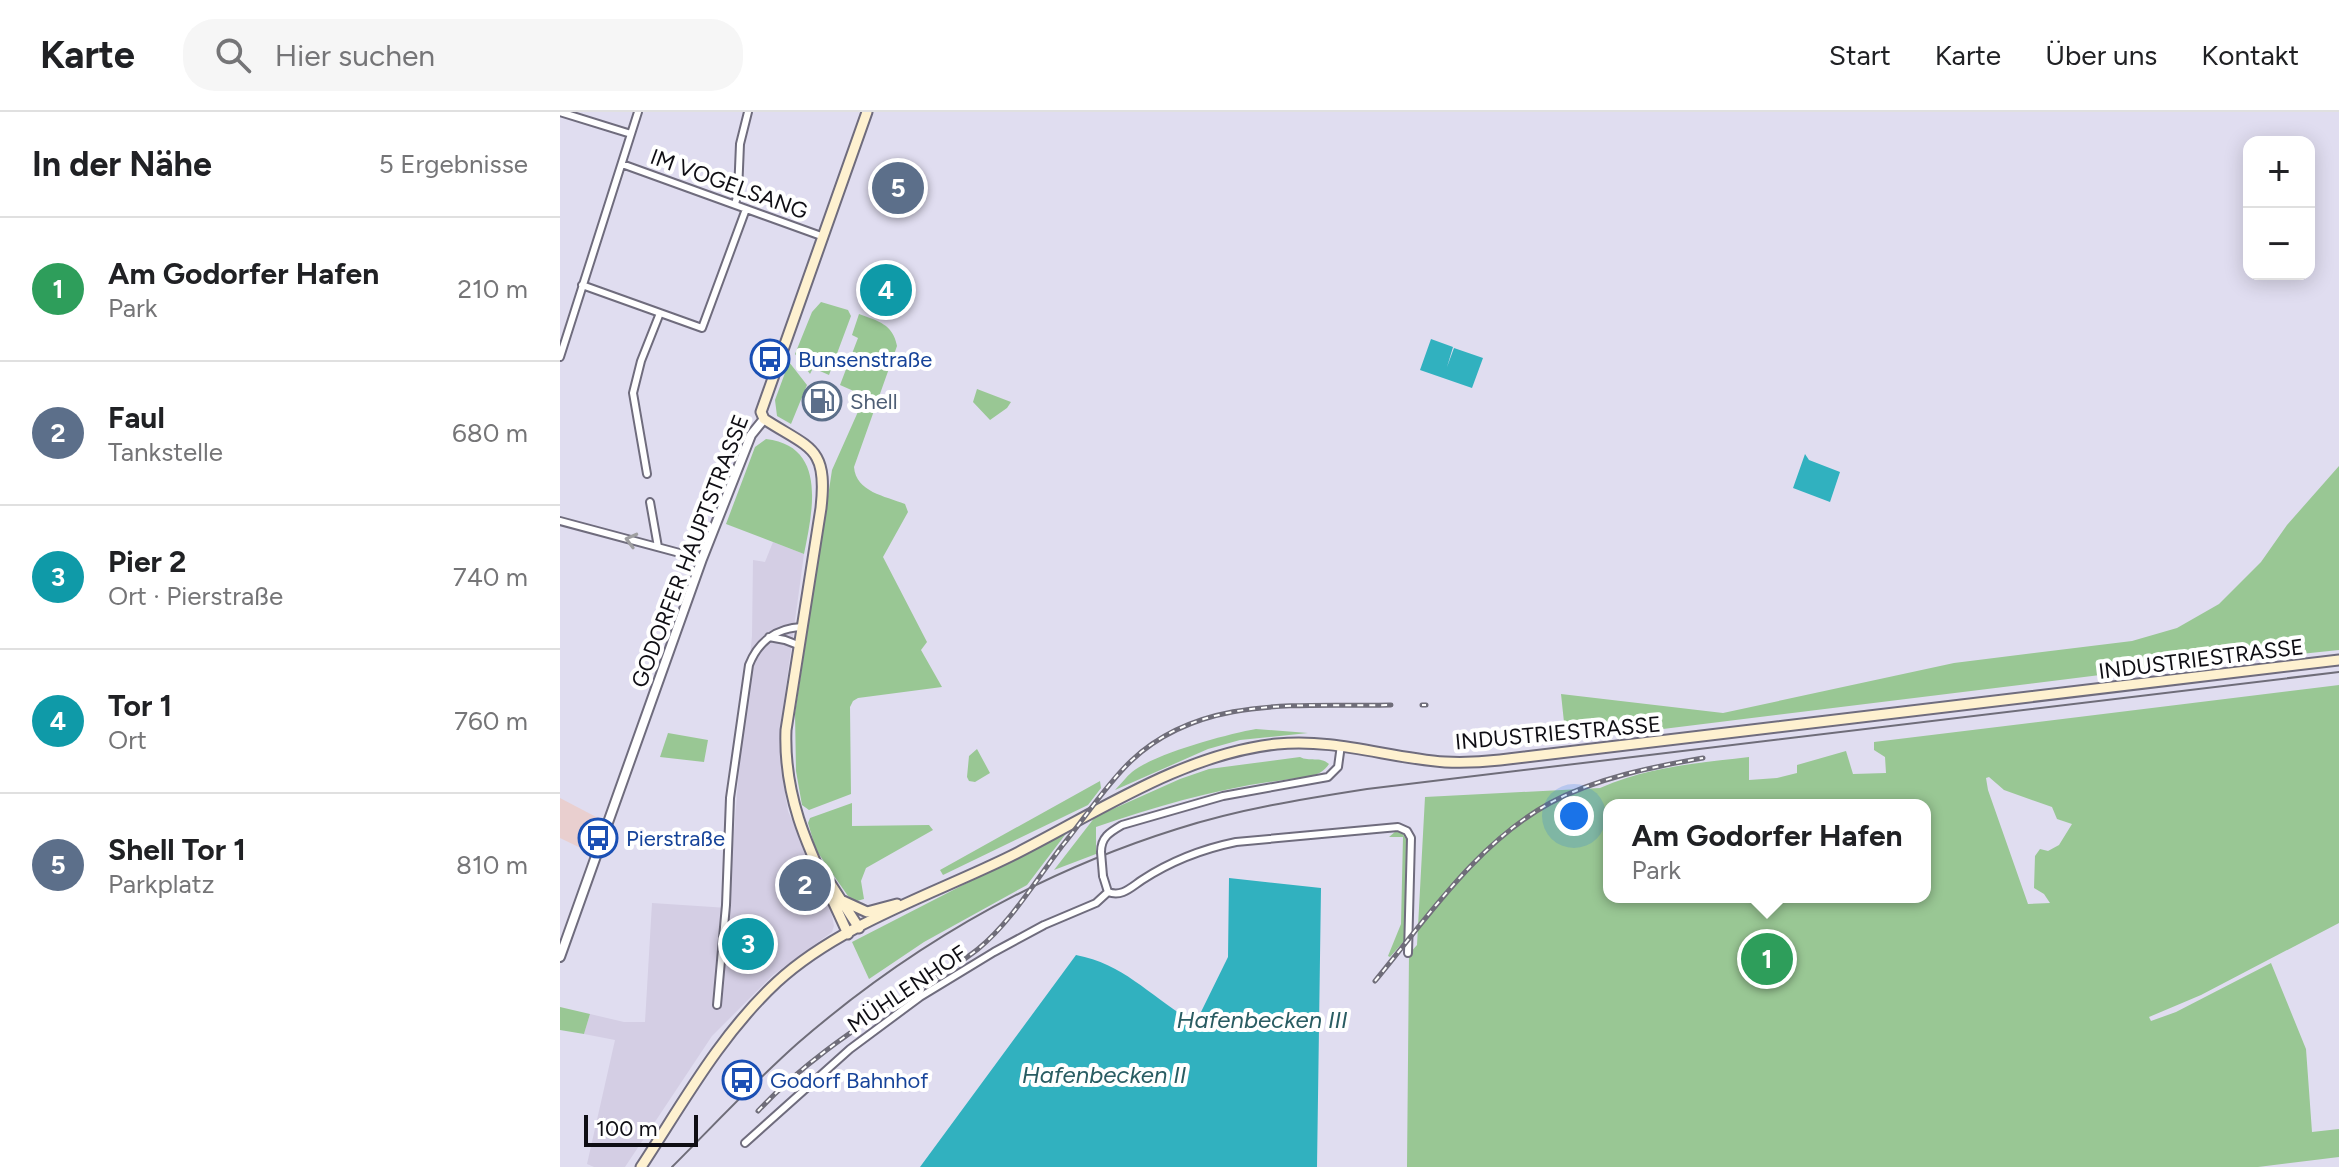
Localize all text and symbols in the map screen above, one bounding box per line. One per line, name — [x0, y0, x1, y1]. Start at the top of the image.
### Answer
search box — [183, 19, 743, 91]
text: Karte — [40, 32, 135, 78]
icon: search — [211, 33, 255, 77]
text: Hier suchen — [275, 37, 435, 74]
text: Start — [1829, 38, 1891, 72]
text: Karte — [1935, 38, 2001, 72]
text: Über uns — [2045, 38, 2157, 72]
text: Kontakt — [2201, 38, 2299, 72]
map controls — [2243, 136, 2315, 280]
button: + — [2243, 136, 2315, 208]
street label: IM VOGELSANG — [647, 143, 811, 225]
text: In der Nähe — [32, 144, 212, 185]
text: 5 Ergebnisse — [379, 148, 528, 180]
pin: 5 — [872, 158, 924, 218]
button: − — [2243, 208, 2315, 280]
text: Am Godorfer Hafen — [108, 255, 379, 292]
pin: 4 — [860, 260, 912, 320]
text: 1 — [53, 273, 63, 305]
text: 210 m — [458, 273, 528, 305]
text: Park — [108, 292, 157, 324]
bus stop icon: Bunsenstraße — [749, 338, 791, 380]
place label: Bunsenstraße — [798, 346, 932, 373]
fuel station icon: Shell — [801, 380, 843, 422]
place label: Shell — [850, 388, 897, 415]
text: Faul — [108, 399, 165, 436]
street label: GODORFER HAUPTSTRASSE — [625, 411, 755, 691]
text: 2 — [50, 417, 66, 449]
text: 680 m — [452, 417, 528, 449]
text: Tankstelle — [108, 436, 223, 468]
one-way arrow — [625, 532, 639, 549]
text: Pier 2 — [108, 543, 186, 580]
text: 3 — [51, 561, 65, 593]
text: 740 m — [453, 561, 528, 593]
text: Ort · Pierstraße — [108, 580, 283, 612]
street label: INDUSTRIESTRASSE — [2097, 633, 2305, 685]
text: Tor 1 — [108, 687, 172, 724]
text: 4 — [50, 705, 66, 737]
text: 760 m — [454, 705, 528, 737]
street label: INDUSTRIESTRASSE — [1454, 711, 1662, 755]
text: Ort — [108, 724, 147, 756]
your location — [1554, 796, 1594, 836]
popup — [1603, 799, 1931, 903]
bus stop icon: Pierstraße — [577, 817, 619, 859]
text: Am Godorfer Hafen — [1631, 817, 1903, 854]
place label: Pierstraße — [626, 825, 725, 852]
text: Shell Tor 1 — [108, 831, 246, 868]
text: 5 — [50, 849, 66, 881]
text: 810 m — [456, 849, 528, 881]
text: Park — [1631, 854, 1681, 886]
pin: 2 — [779, 855, 831, 915]
text: Parkplatz — [108, 868, 214, 900]
pin: 3 — [722, 914, 774, 974]
pin: 1 — [1741, 929, 1793, 989]
street label: MÜHLENHOF — [842, 939, 972, 1039]
water label: Hafenbecken III — [1177, 1005, 1348, 1034]
bus stop icon: Godorf Bahnhof — [721, 1059, 763, 1101]
water label: Hafenbecken II — [1022, 1060, 1187, 1089]
place label: Godorf Bahnhof — [770, 1067, 929, 1094]
scale bar — [584, 1111, 698, 1147]
text: 100 m — [596, 1115, 657, 1142]

